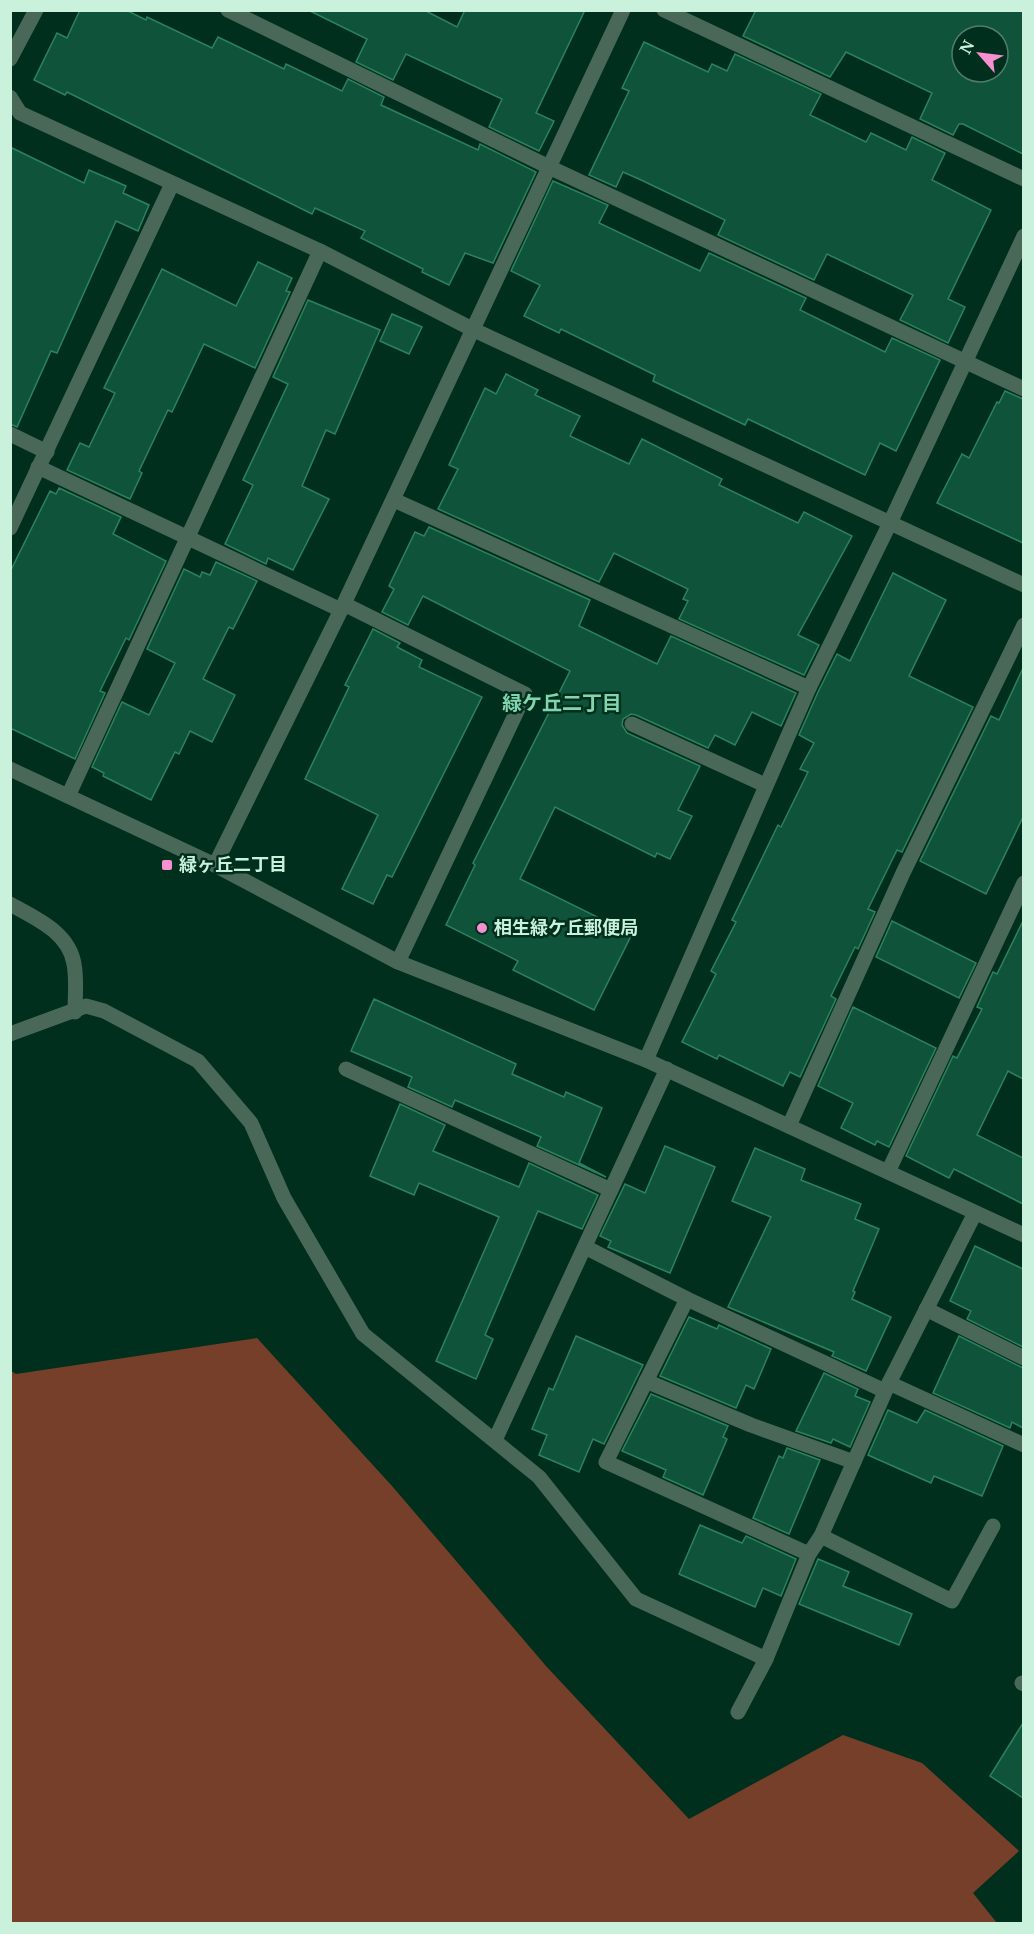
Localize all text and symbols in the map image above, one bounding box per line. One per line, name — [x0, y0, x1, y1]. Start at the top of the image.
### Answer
north arrow — [950, 24, 1010, 84]
text: N — [954, 36, 980, 58]
district label: 緑ケ丘二丁目 — [502, 689, 622, 716]
place label: 緑ヶ丘二丁目 — [179, 852, 287, 876]
marker: 緑ヶ丘二丁目 — [160, 858, 174, 872]
place label: 相生緑ケ丘郵便局 — [494, 915, 638, 939]
marker: 相生緑ケ丘郵便局 — [475, 921, 489, 935]

